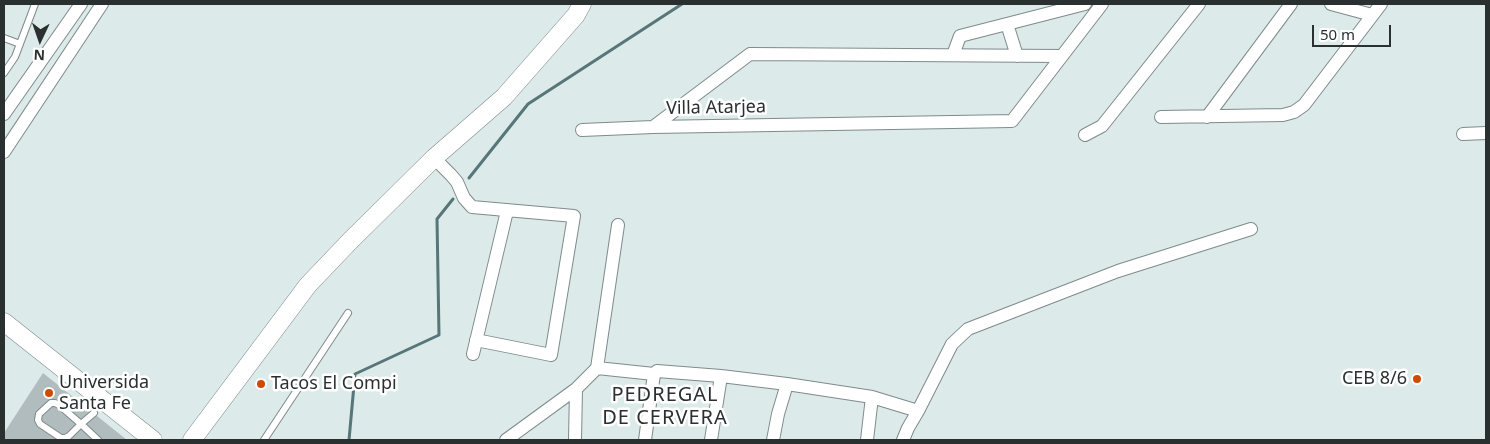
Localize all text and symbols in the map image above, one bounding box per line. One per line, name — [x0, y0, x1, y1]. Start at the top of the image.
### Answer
north arrow — [15, 15, 65, 65]
scale bar — [1315, 15, 1394, 47]
text: 50 m — [1320, 24, 1355, 44]
text: N — [33, 46, 45, 65]
street label: Villa Atarjea — [666, 96, 766, 120]
place label: CEB 8/6 — [1342, 368, 1407, 390]
place label: Universida Santa Fe — [59, 372, 149, 414]
place label: Tacos El Compi — [271, 373, 397, 395]
marker: CEB 8/6 — [1411, 373, 1423, 385]
marker: Tacos El Compi — [255, 378, 267, 390]
district label: PEDREGAL DE CERVERA — [601, 383, 729, 430]
marker: Universida Santa Fe — [43, 387, 55, 399]

